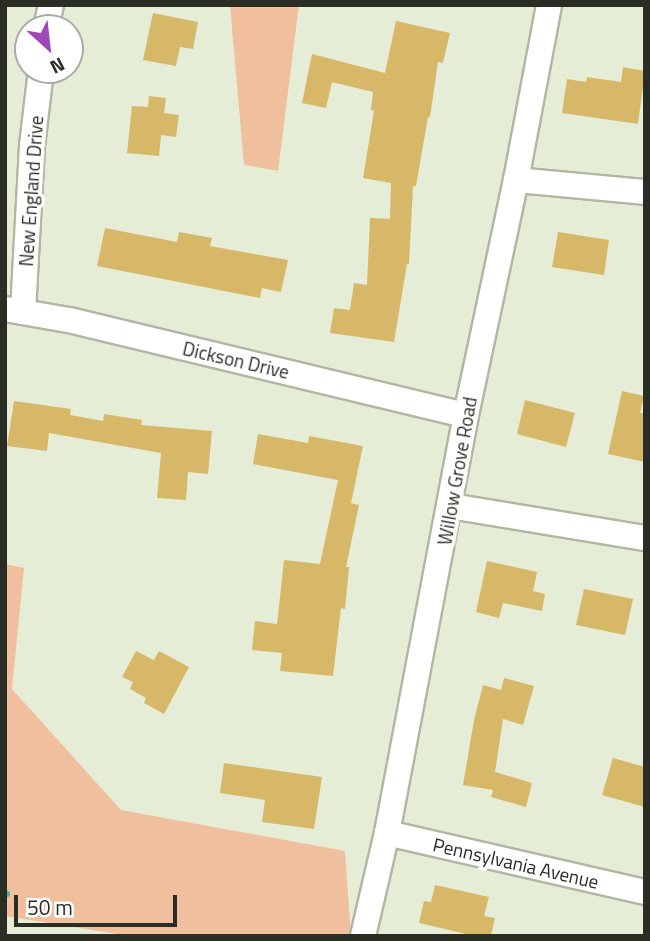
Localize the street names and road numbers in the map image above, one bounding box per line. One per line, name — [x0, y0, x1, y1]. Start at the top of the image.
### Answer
street label: New England Drive — [14, 115, 48, 267]
street label: Dickson Drive — [181, 337, 291, 383]
street label: Willow Grove Road — [433, 395, 481, 547]
street label: Pennsylvania Avenue — [431, 833, 601, 893]

